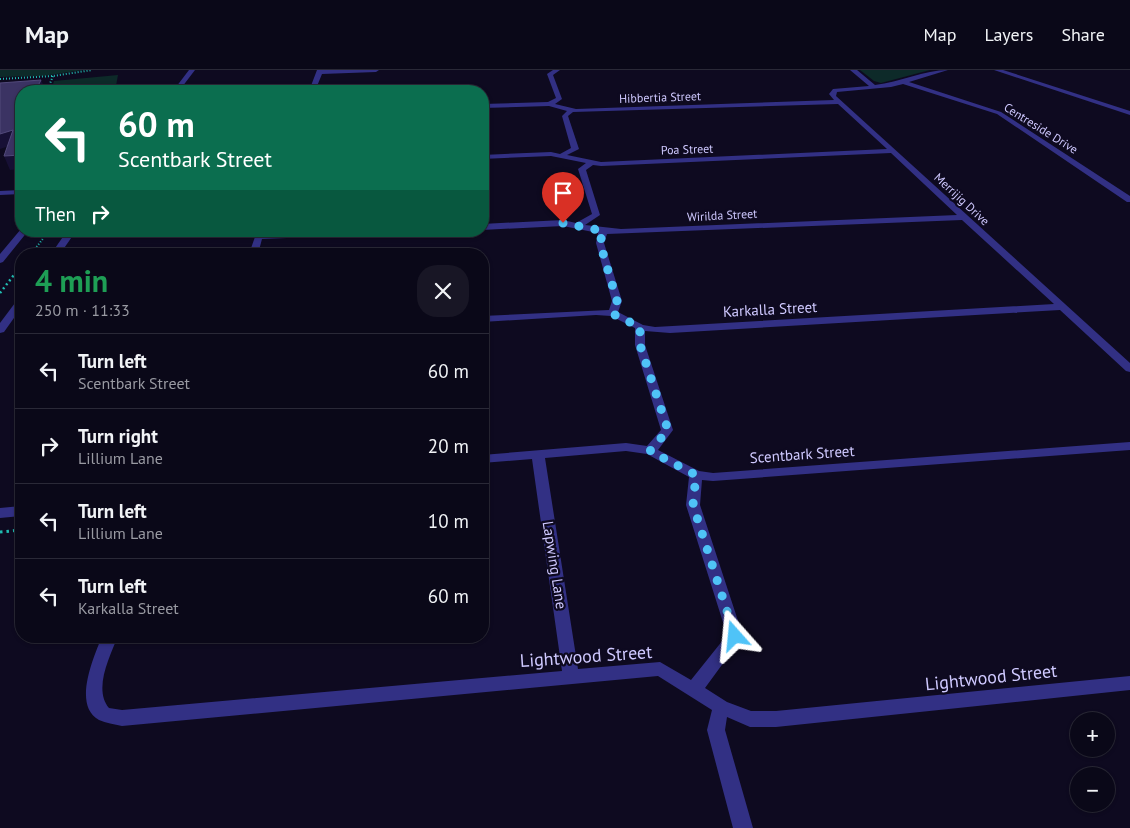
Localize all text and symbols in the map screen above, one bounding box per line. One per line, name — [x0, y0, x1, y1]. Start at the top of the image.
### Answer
text: Map — [25, 19, 69, 50]
text: Map — [924, 23, 956, 46]
text: Layers — [984, 23, 1033, 46]
text: Share — [1061, 23, 1105, 46]
street label: Hibbertia Street — [619, 88, 701, 106]
street label: Centreside Drive — [1001, 99, 1081, 157]
text: 60 m — [118, 101, 195, 147]
icon: left — [35, 105, 100, 170]
street label: Poa Street — [660, 141, 714, 157]
text: Scentbark Street — [118, 145, 272, 173]
street label: Merrijig Drive — [931, 170, 993, 228]
pin — [542, 172, 584, 223]
icon: arrive — [549, 179, 577, 207]
icon: right — [86, 200, 114, 228]
text: Then — [35, 202, 76, 226]
street label: Wirilda Street — [687, 206, 757, 224]
text: 4 min — [35, 261, 108, 300]
button: close — [417, 265, 469, 317]
street label: Karkalla Street — [722, 297, 818, 321]
text: 250 m · 11:33 — [35, 300, 130, 320]
text: Turn left — [78, 349, 147, 373]
icon: left — [35, 357, 63, 385]
text: 60 m — [428, 359, 469, 383]
text: Scentbark Street — [78, 373, 190, 393]
text: Turn right — [78, 424, 158, 448]
icon: right — [35, 432, 63, 460]
text: 20 m — [428, 434, 469, 458]
street label: Scentbark Street — [749, 441, 855, 467]
text: Lillium Lane — [78, 448, 163, 468]
text: Turn left — [78, 499, 147, 523]
icon: left — [35, 507, 63, 535]
text: 10 m — [428, 509, 469, 533]
street label: Lapwing Lane — [539, 520, 571, 610]
text: Lillium Lane — [78, 523, 163, 543]
text: Turn left — [78, 574, 147, 598]
icon: left — [35, 582, 63, 610]
text: 60 m — [428, 584, 469, 608]
text: Karkalla Street — [78, 598, 179, 618]
position arrow — [708, 609, 760, 661]
street label: Lightwood Street — [519, 640, 653, 672]
street label: Lightwood Street — [924, 659, 1058, 695]
map controls — [1070, 712, 1115, 812]
button: + — [1070, 712, 1115, 757]
button: − — [1070, 767, 1115, 812]

